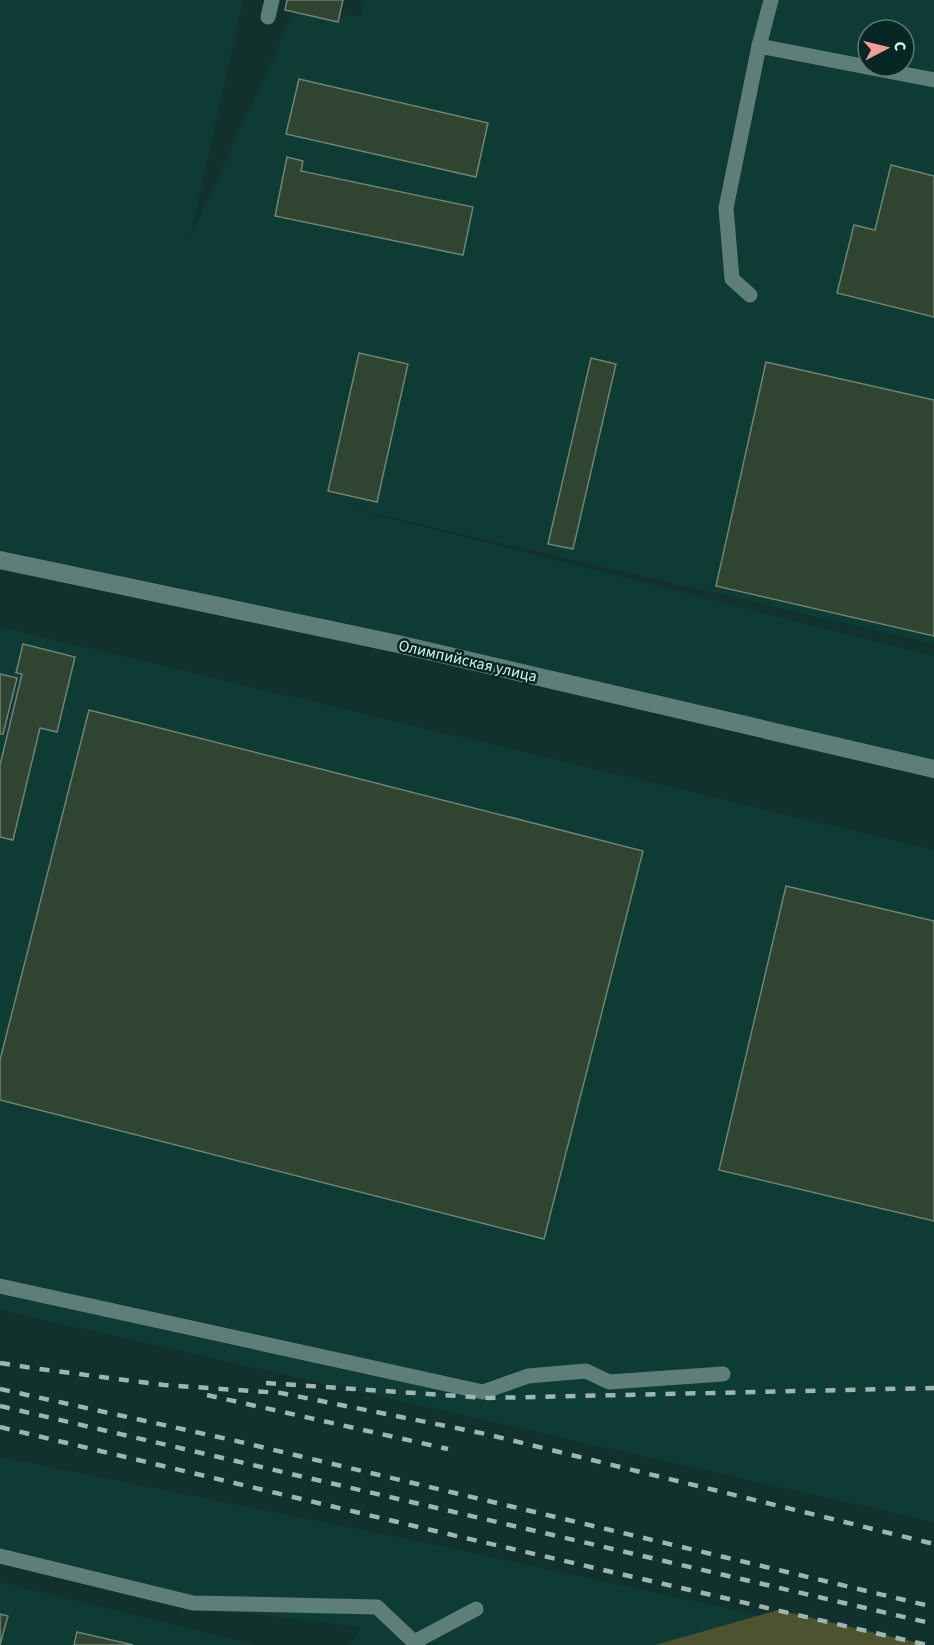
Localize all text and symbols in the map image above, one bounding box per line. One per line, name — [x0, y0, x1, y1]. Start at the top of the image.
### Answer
north arrow — [856, 18, 916, 78]
text: С — [888, 40, 911, 52]
street label: Олимпийская улица — [396, 634, 539, 688]

